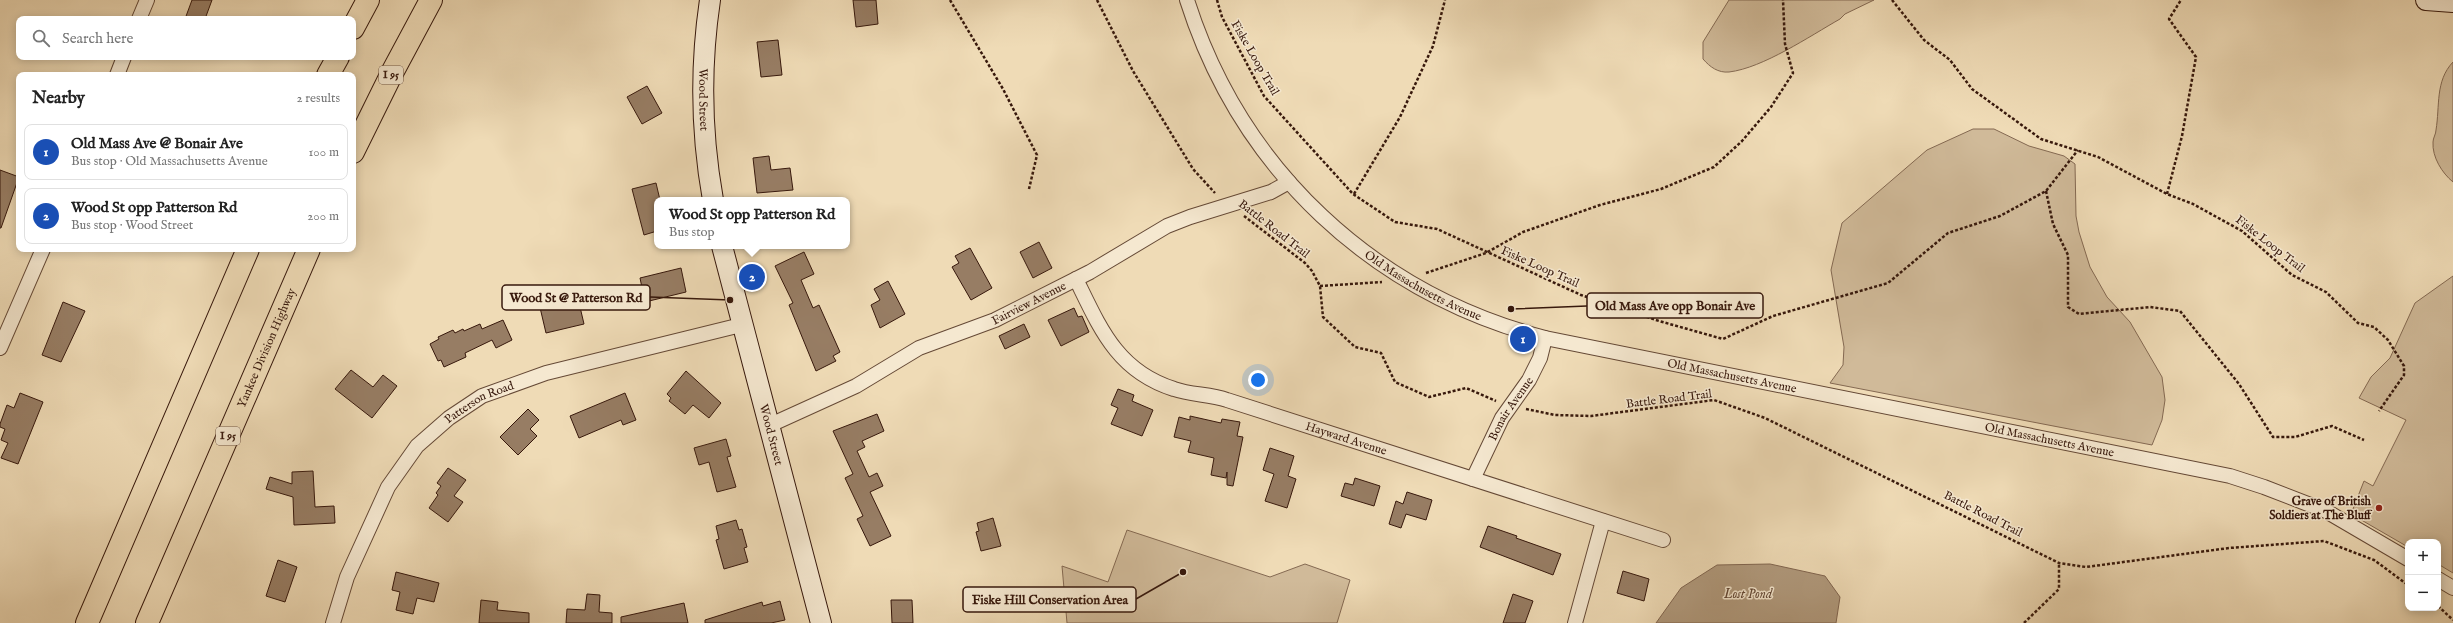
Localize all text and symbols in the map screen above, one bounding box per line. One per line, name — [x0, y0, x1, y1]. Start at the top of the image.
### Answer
search box — [16, 16, 356, 60]
street label: Fiske Loop Trail — [1227, 18, 1283, 99]
icon: search — [30, 27, 52, 49]
text: Search here — [62, 29, 133, 48]
road number: I 95 — [379, 66, 403, 84]
street label: Wood Street — [696, 68, 712, 131]
text: Nearby — [32, 88, 85, 109]
text: 2 results — [296, 90, 340, 107]
text: Old Mass Ave @ Bonair Ave — [71, 134, 243, 153]
text: 1 — [44, 144, 48, 161]
text: 100 m — [309, 144, 339, 161]
text: Bus stop · Old Massachusetts Avenue — [71, 153, 268, 170]
popup — [654, 197, 850, 249]
street label: Battle Road Trail — [1235, 197, 1313, 262]
text: Wood St opp Patterson Rd — [71, 198, 237, 217]
text: Wood St opp Patterson Rd — [669, 205, 835, 224]
text: 2 — [43, 208, 49, 225]
text: 200 m — [307, 208, 339, 225]
street label: Fiske Loop Trail — [2232, 212, 2308, 277]
text: Bus stop · Wood Street — [71, 217, 193, 234]
text: Bus stop — [669, 224, 715, 241]
street label: Fiske Loop Trail — [1498, 243, 1582, 292]
street label: Old Massachusetts Avenue — [1362, 247, 1484, 324]
pin: 2 — [739, 262, 765, 292]
street label: Fairview Avenue — [989, 278, 1069, 328]
callout: Wood St @ Patterson Rd — [502, 285, 650, 310]
street label: Yankee Division Highway — [234, 286, 299, 410]
text: Wood St @ Patterson Rd — [509, 290, 643, 307]
callout: Old Mass Ave opp Bonair Ave — [1587, 293, 1763, 318]
text: Old Mass Ave opp Bonair Ave — [1595, 298, 1755, 315]
pin: 1 — [1510, 324, 1536, 354]
street label: Old Massachusetts Avenue — [1666, 355, 1798, 396]
your location — [1248, 370, 1268, 390]
street label: Bonair Avenue — [1485, 373, 1537, 443]
street label: Patterson Road — [441, 378, 516, 426]
street label: Battle Road Trail — [1625, 386, 1713, 412]
street label: Wood Street — [756, 402, 787, 467]
street label: Hayward Avenue — [1304, 418, 1389, 458]
street label: Old Massachusetts Avenue — [1984, 419, 2116, 460]
road number: I 95 — [216, 427, 240, 445]
street label: Battle Road Trail — [1941, 488, 2026, 541]
place label: Grave of British Soldiers at The Bluff — [2269, 494, 2373, 523]
marker: Grave of British Soldiers at The Bluff — [2374, 503, 2384, 513]
map controls — [2405, 539, 2441, 611]
button: + — [2405, 539, 2441, 575]
button: − — [2405, 575, 2441, 611]
water label: Lost Pond — [1723, 586, 1773, 603]
callout: Fiske Hill Conservation Area — [963, 587, 1136, 612]
text: Fiske Hill Conservation Area — [972, 592, 1128, 609]

